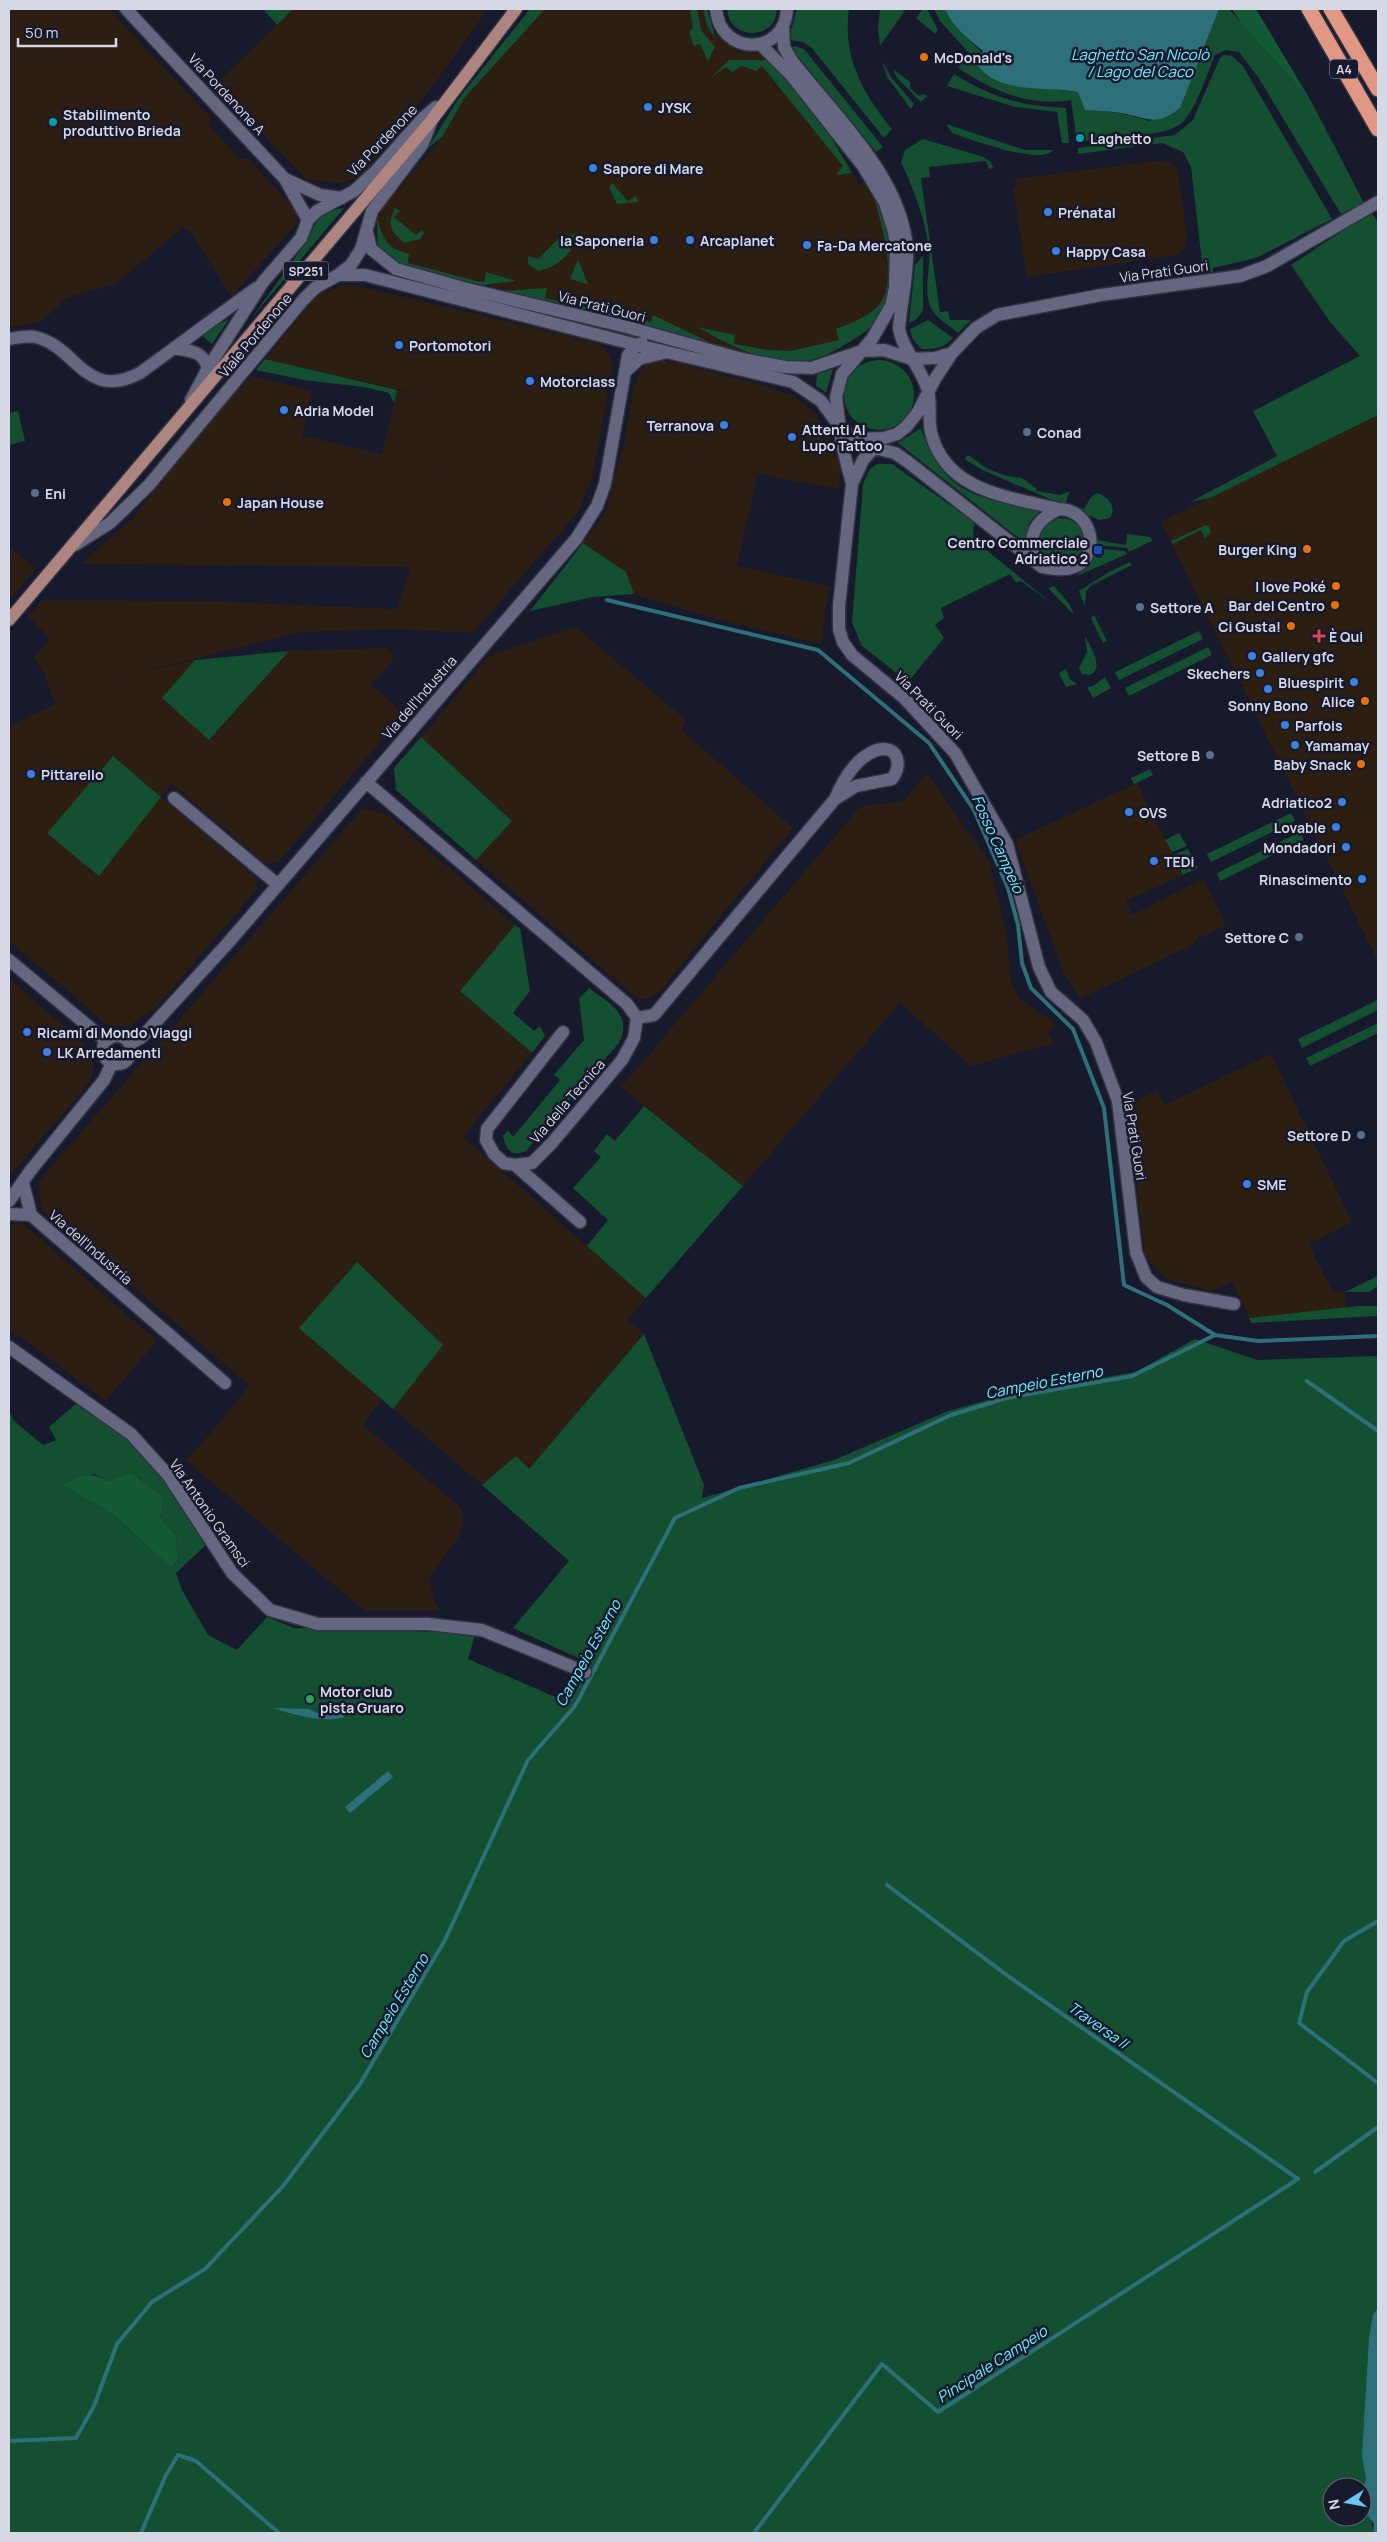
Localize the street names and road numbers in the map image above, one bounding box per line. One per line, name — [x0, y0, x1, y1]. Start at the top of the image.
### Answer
street label: Via Pordenone A — [184, 49, 270, 139]
road number: A4 — [1330, 60, 1358, 78]
street label: Via Pordenone — [343, 100, 421, 180]
street label: Via Prati Guori — [1118, 255, 1210, 287]
road number: SP251 — [284, 262, 328, 280]
street label: Via Prati Guori — [556, 286, 648, 326]
street label: Viale Pordenone — [214, 289, 296, 381]
street label: Via dell'Industria — [377, 651, 461, 743]
street label: Via Prati Guori — [891, 667, 967, 743]
street label: Via della Tecnica — [525, 1055, 609, 1147]
street label: Via Prati Guori — [1119, 1090, 1151, 1182]
street label: Via dell'Industria — [45, 1205, 137, 1289]
street label: Via Antonio Gramsci — [166, 1455, 254, 1571]

